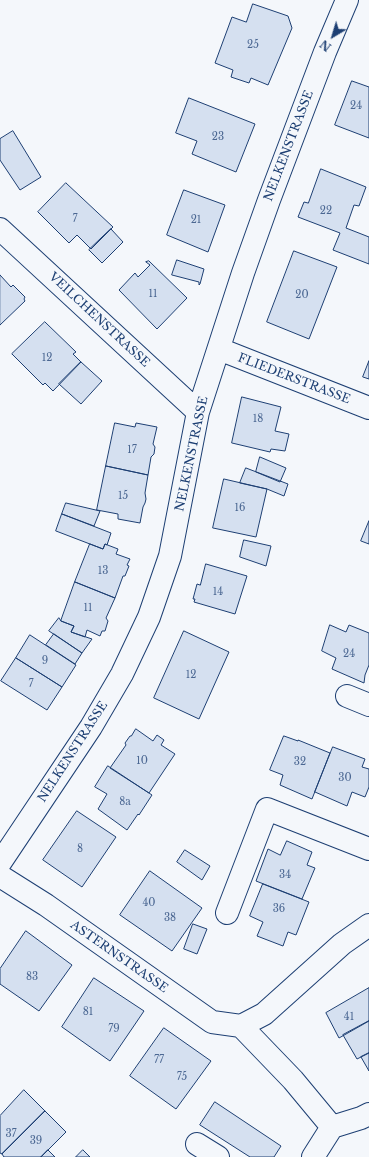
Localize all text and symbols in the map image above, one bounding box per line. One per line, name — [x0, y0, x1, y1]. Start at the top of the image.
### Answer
north arrow — [313, 16, 353, 56]
text: N — [317, 37, 334, 54]
house number: 25 — [247, 39, 259, 51]
street label: NELKENSTRASSE — [261, 89, 317, 203]
house number: 24 — [350, 100, 362, 112]
house number: 23 — [212, 131, 224, 143]
house number: 22 — [320, 205, 332, 217]
house number: 7 — [72, 213, 78, 225]
house number: 21 — [191, 214, 201, 226]
street label: VEILCHENSTRASSE — [46, 270, 152, 370]
house number: 11 — [149, 288, 157, 300]
house number: 20 — [295, 289, 309, 301]
street label: FLIEDERSTRASSE — [236, 351, 352, 407]
house number: 12 — [42, 352, 52, 364]
street label: NELKENSTRASSE — [173, 395, 211, 513]
house number: 18 — [253, 413, 263, 425]
house number: 17 — [127, 444, 137, 456]
house number: 15 — [118, 490, 128, 502]
house number: 16 — [235, 502, 245, 514]
house number: 13 — [98, 565, 108, 577]
house number: 14 — [213, 586, 223, 598]
house number: 11 — [84, 602, 92, 614]
house number: 24 — [343, 648, 355, 660]
house number: 9 — [42, 655, 48, 667]
house number: 12 — [186, 669, 196, 681]
house number: 7 — [28, 678, 34, 690]
street label: NELKENSTRASSE — [35, 699, 111, 805]
house number: 10 — [136, 755, 148, 767]
house number: 32 — [294, 756, 306, 768]
house number: 30 — [338, 772, 352, 784]
house number: 8a — [119, 796, 131, 808]
house number: 8 — [77, 843, 83, 855]
house number: 34 — [279, 869, 291, 881]
house number: 40 — [143, 897, 155, 909]
house number: 36 — [273, 903, 285, 915]
house number: 38 — [164, 912, 176, 924]
street label: ASTERNSTRASSE — [67, 918, 171, 996]
house number: 83 — [26, 971, 38, 983]
house number: 81 — [83, 1006, 93, 1018]
house number: 41 — [344, 1011, 354, 1023]
house number: 79 — [108, 1023, 120, 1035]
house number: 77 — [154, 1054, 164, 1066]
house number: 75 — [177, 1071, 187, 1083]
house number: 37 — [5, 1128, 17, 1140]
house number: 39 — [30, 1135, 42, 1147]

